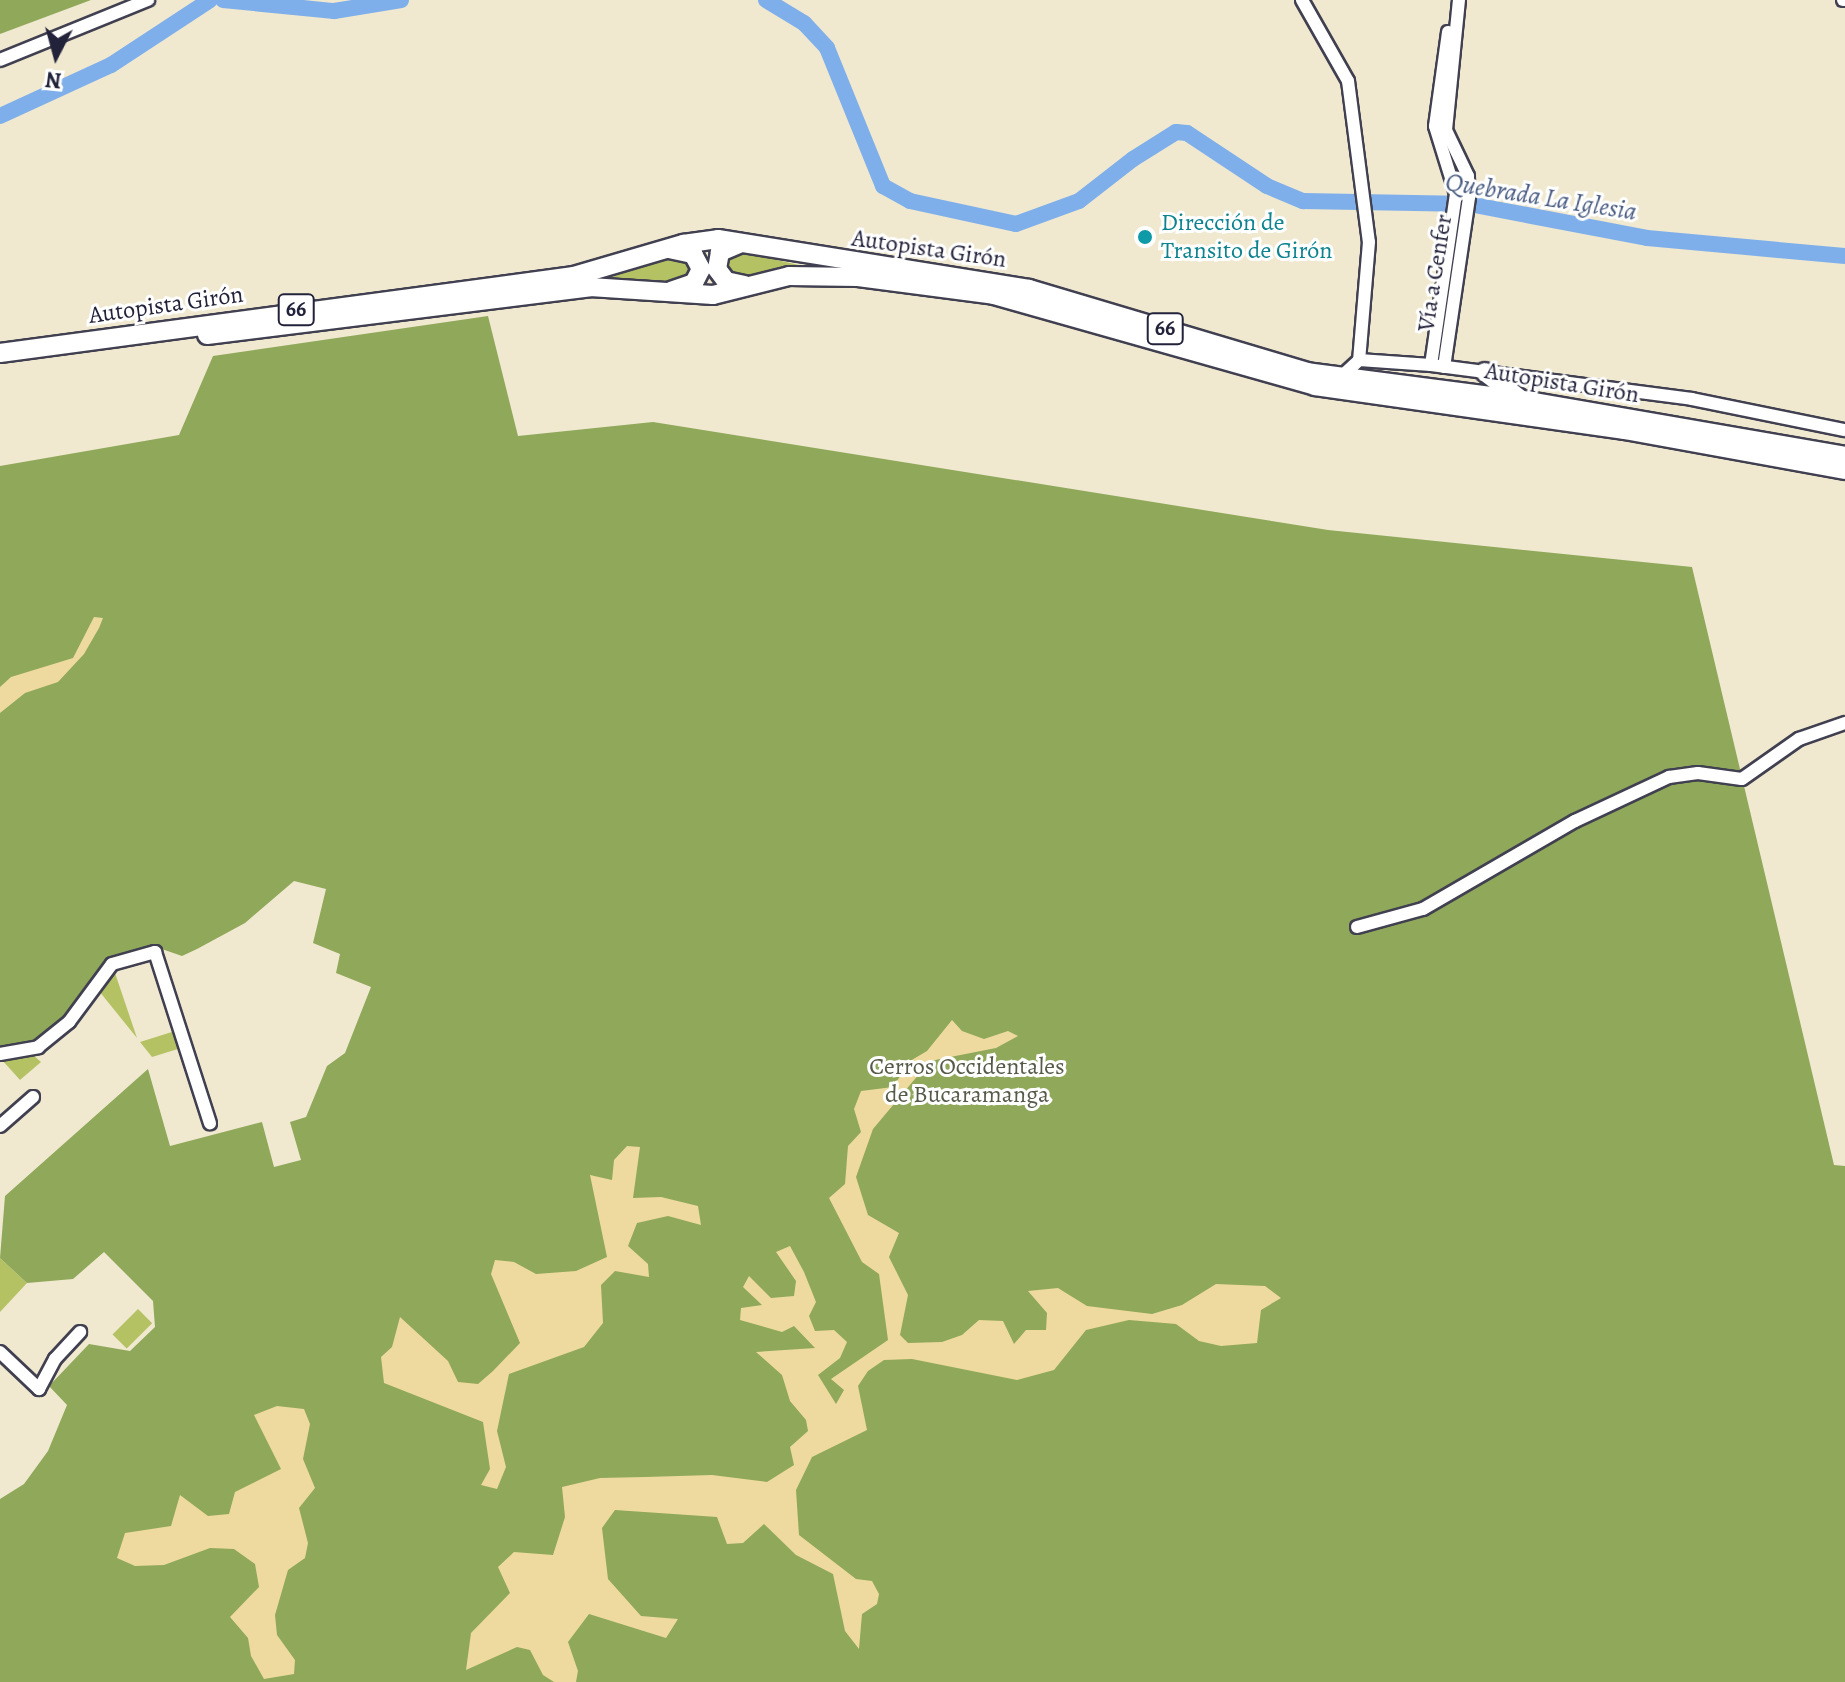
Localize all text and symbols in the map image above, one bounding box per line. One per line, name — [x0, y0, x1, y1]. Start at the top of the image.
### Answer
north arrow — [16, 16, 96, 96]
text: N — [44, 64, 63, 96]
water label: Quebrada La Iglesia — [1443, 167, 1639, 227]
place label: Dirección de Transito de Girón — [1161, 209, 1332, 265]
street label: Vía a Cenfer — [1412, 212, 1458, 334]
street label: Autopista Girón — [850, 224, 1008, 274]
marker: Dirección de Transito de Girón — [1136, 228, 1154, 246]
street label: Autopista Girón — [87, 280, 245, 330]
road number: 66 — [276, 292, 316, 328]
road number: 66 — [1145, 311, 1185, 347]
street label: Autopista Girón — [1483, 357, 1641, 409]
park label: Cerros Occidentales de Bucaramanga — [869, 1053, 1065, 1109]

